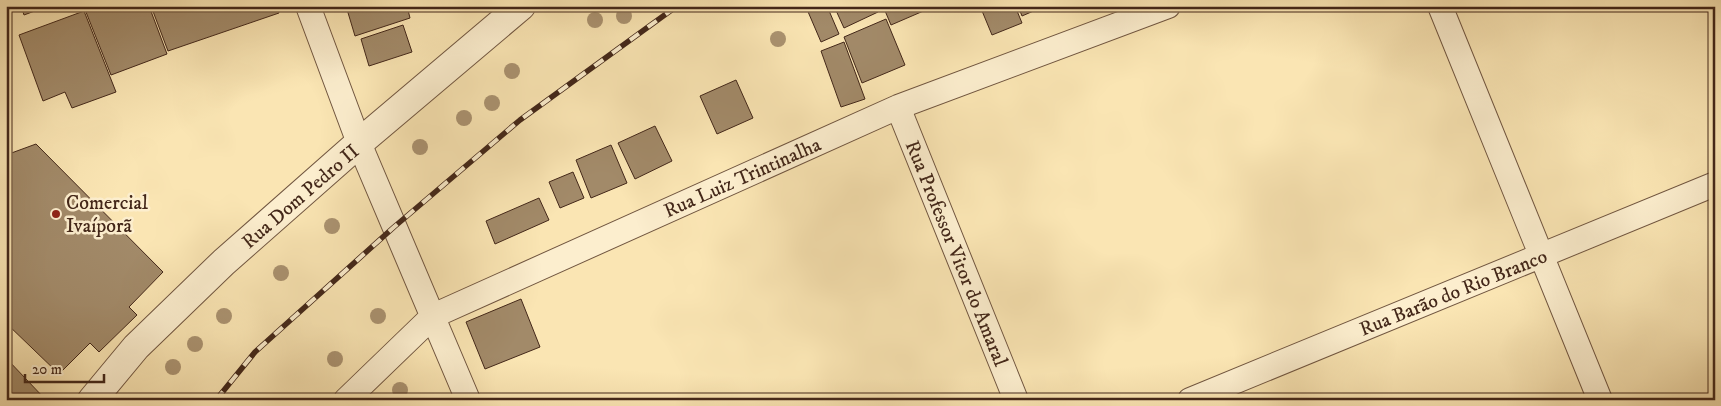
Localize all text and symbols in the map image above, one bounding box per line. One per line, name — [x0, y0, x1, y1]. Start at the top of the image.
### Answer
street label: Rua Luiz Trintinalha — [660, 132, 826, 224]
street label: Rua Professor Vitor do Amaral — [899, 137, 1012, 370]
street label: Rua Dom Pedro II — [237, 139, 365, 255]
place label: Comercial Ivaíporã — [66, 191, 148, 239]
marker: Comercial Ivaíporã — [50, 208, 62, 220]
street label: Rua Barão do Rio Branco — [1356, 244, 1551, 343]
scale bar — [25, 351, 104, 383]
text: 20 m — [32, 360, 62, 379]

